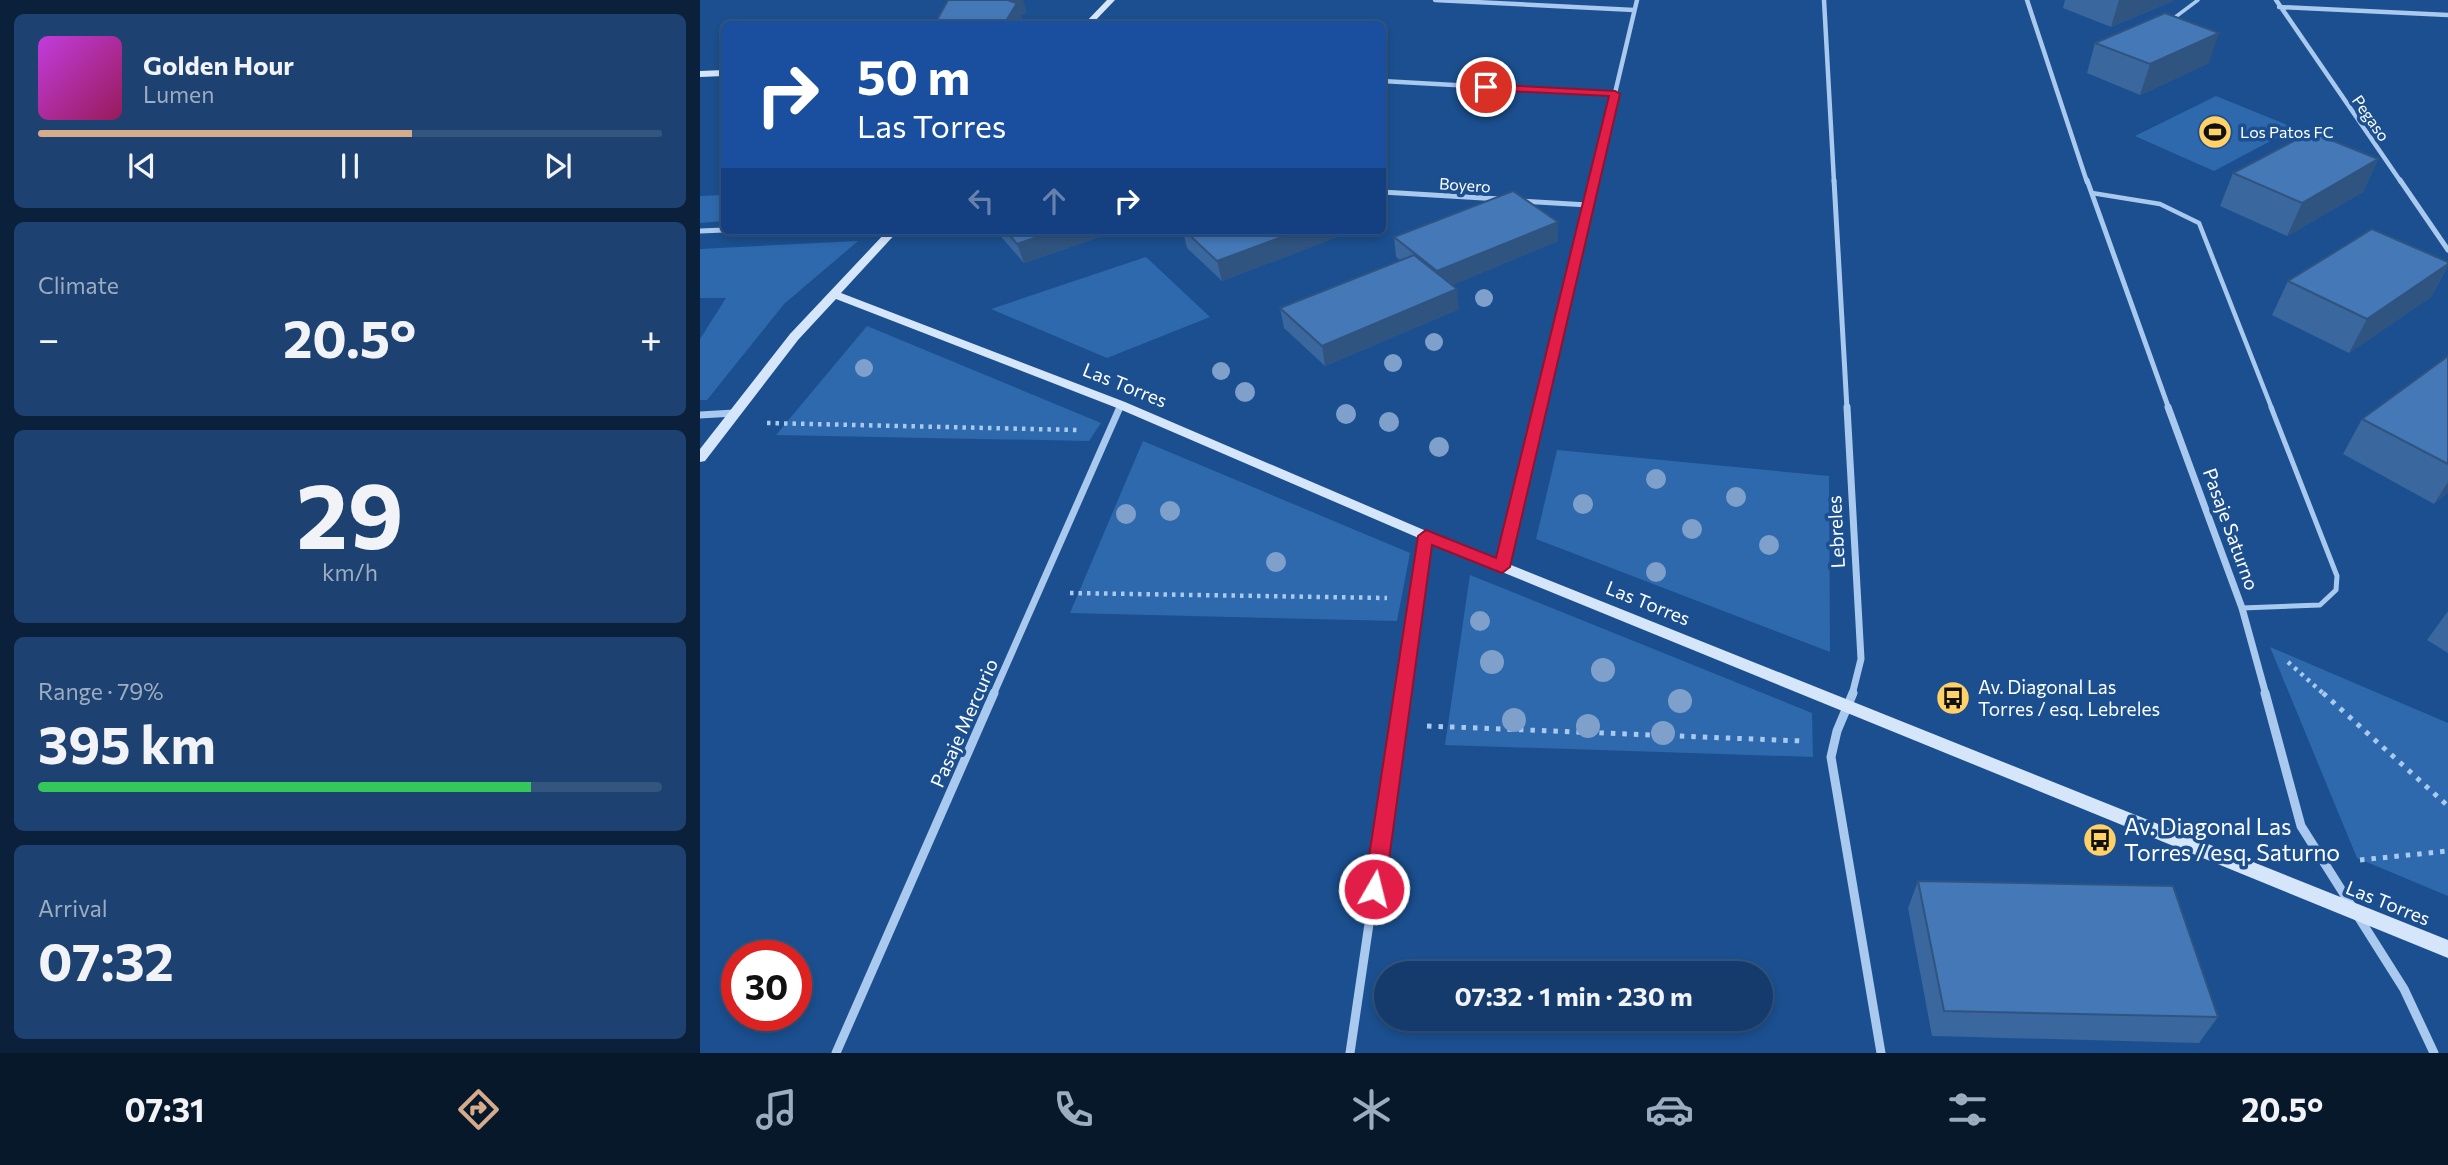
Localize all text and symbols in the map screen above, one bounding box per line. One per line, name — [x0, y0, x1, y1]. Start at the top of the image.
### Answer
text: 50 m — [857, 45, 970, 105]
text: Golden Hour — [143, 49, 294, 80]
icon: right — [742, 49, 833, 140]
pin — [1456, 57, 1516, 117]
icon: arrive — [1467, 68, 1505, 106]
text: Lumen — [143, 80, 214, 108]
street label: Pegaso — [2349, 91, 2394, 144]
text: Las Torres — [857, 105, 1006, 145]
sports icon: Los Patos FC — [2196, 113, 2234, 151]
place label: Los Patos FC — [2240, 122, 2334, 141]
icon: previous — [123, 147, 161, 185]
icon: pause — [331, 147, 369, 185]
icon: next — [539, 147, 577, 185]
street label: Boyero — [1439, 173, 1491, 196]
icon: left — [962, 182, 1000, 220]
icon: ahead — [1035, 182, 1073, 220]
icon: right — [1108, 182, 1146, 220]
text: Climate — [38, 271, 119, 299]
text: 20.5° — [283, 305, 416, 369]
text: − — [38, 314, 60, 361]
text: + — [640, 314, 662, 361]
street label: Las Torres — [1080, 357, 1171, 412]
text: 29 — [296, 456, 404, 568]
street label: Pasaje Saturno — [2199, 465, 2264, 593]
street label: Lebreles — [1822, 495, 1849, 569]
text: km/h — [322, 558, 378, 586]
street label: Las Torres — [1603, 575, 1694, 630]
street label: Pasaje Mercurio — [925, 655, 1002, 791]
place label: Av. Diagonal Las Torres / esq. Lebreles — [1978, 675, 2160, 720]
text: Range · 79% — [38, 677, 163, 705]
bus stop icon: Av. Diagonal Las Torres / esq. Lebreles — [1934, 679, 1972, 717]
text: 395 km — [38, 711, 216, 775]
place label: Av. Diagonal Las Torres / esq. Saturno — [2124, 812, 2340, 866]
bus stop icon: Av. Diagonal Las Torres / esq. Saturno — [2081, 821, 2119, 859]
position arrow — [1337, 852, 1411, 926]
street label: Las Torres — [2343, 875, 2434, 930]
text: Arrival — [38, 894, 108, 922]
text: 07:32 — [38, 928, 174, 992]
speed limit sign: 30 — [721, 940, 812, 1031]
text: 07:32 · 1 min · 230 m — [1454, 980, 1693, 1011]
icon: directions — [454, 1085, 503, 1134]
icon: music — [752, 1085, 801, 1134]
icon: phone — [1049, 1085, 1098, 1134]
icon: climate — [1347, 1085, 1396, 1134]
icon: car — [1645, 1085, 1694, 1134]
icon: filters — [1943, 1085, 1992, 1134]
text: 07:31 — [124, 1089, 205, 1129]
text: 20.5° — [2241, 1089, 2323, 1129]

